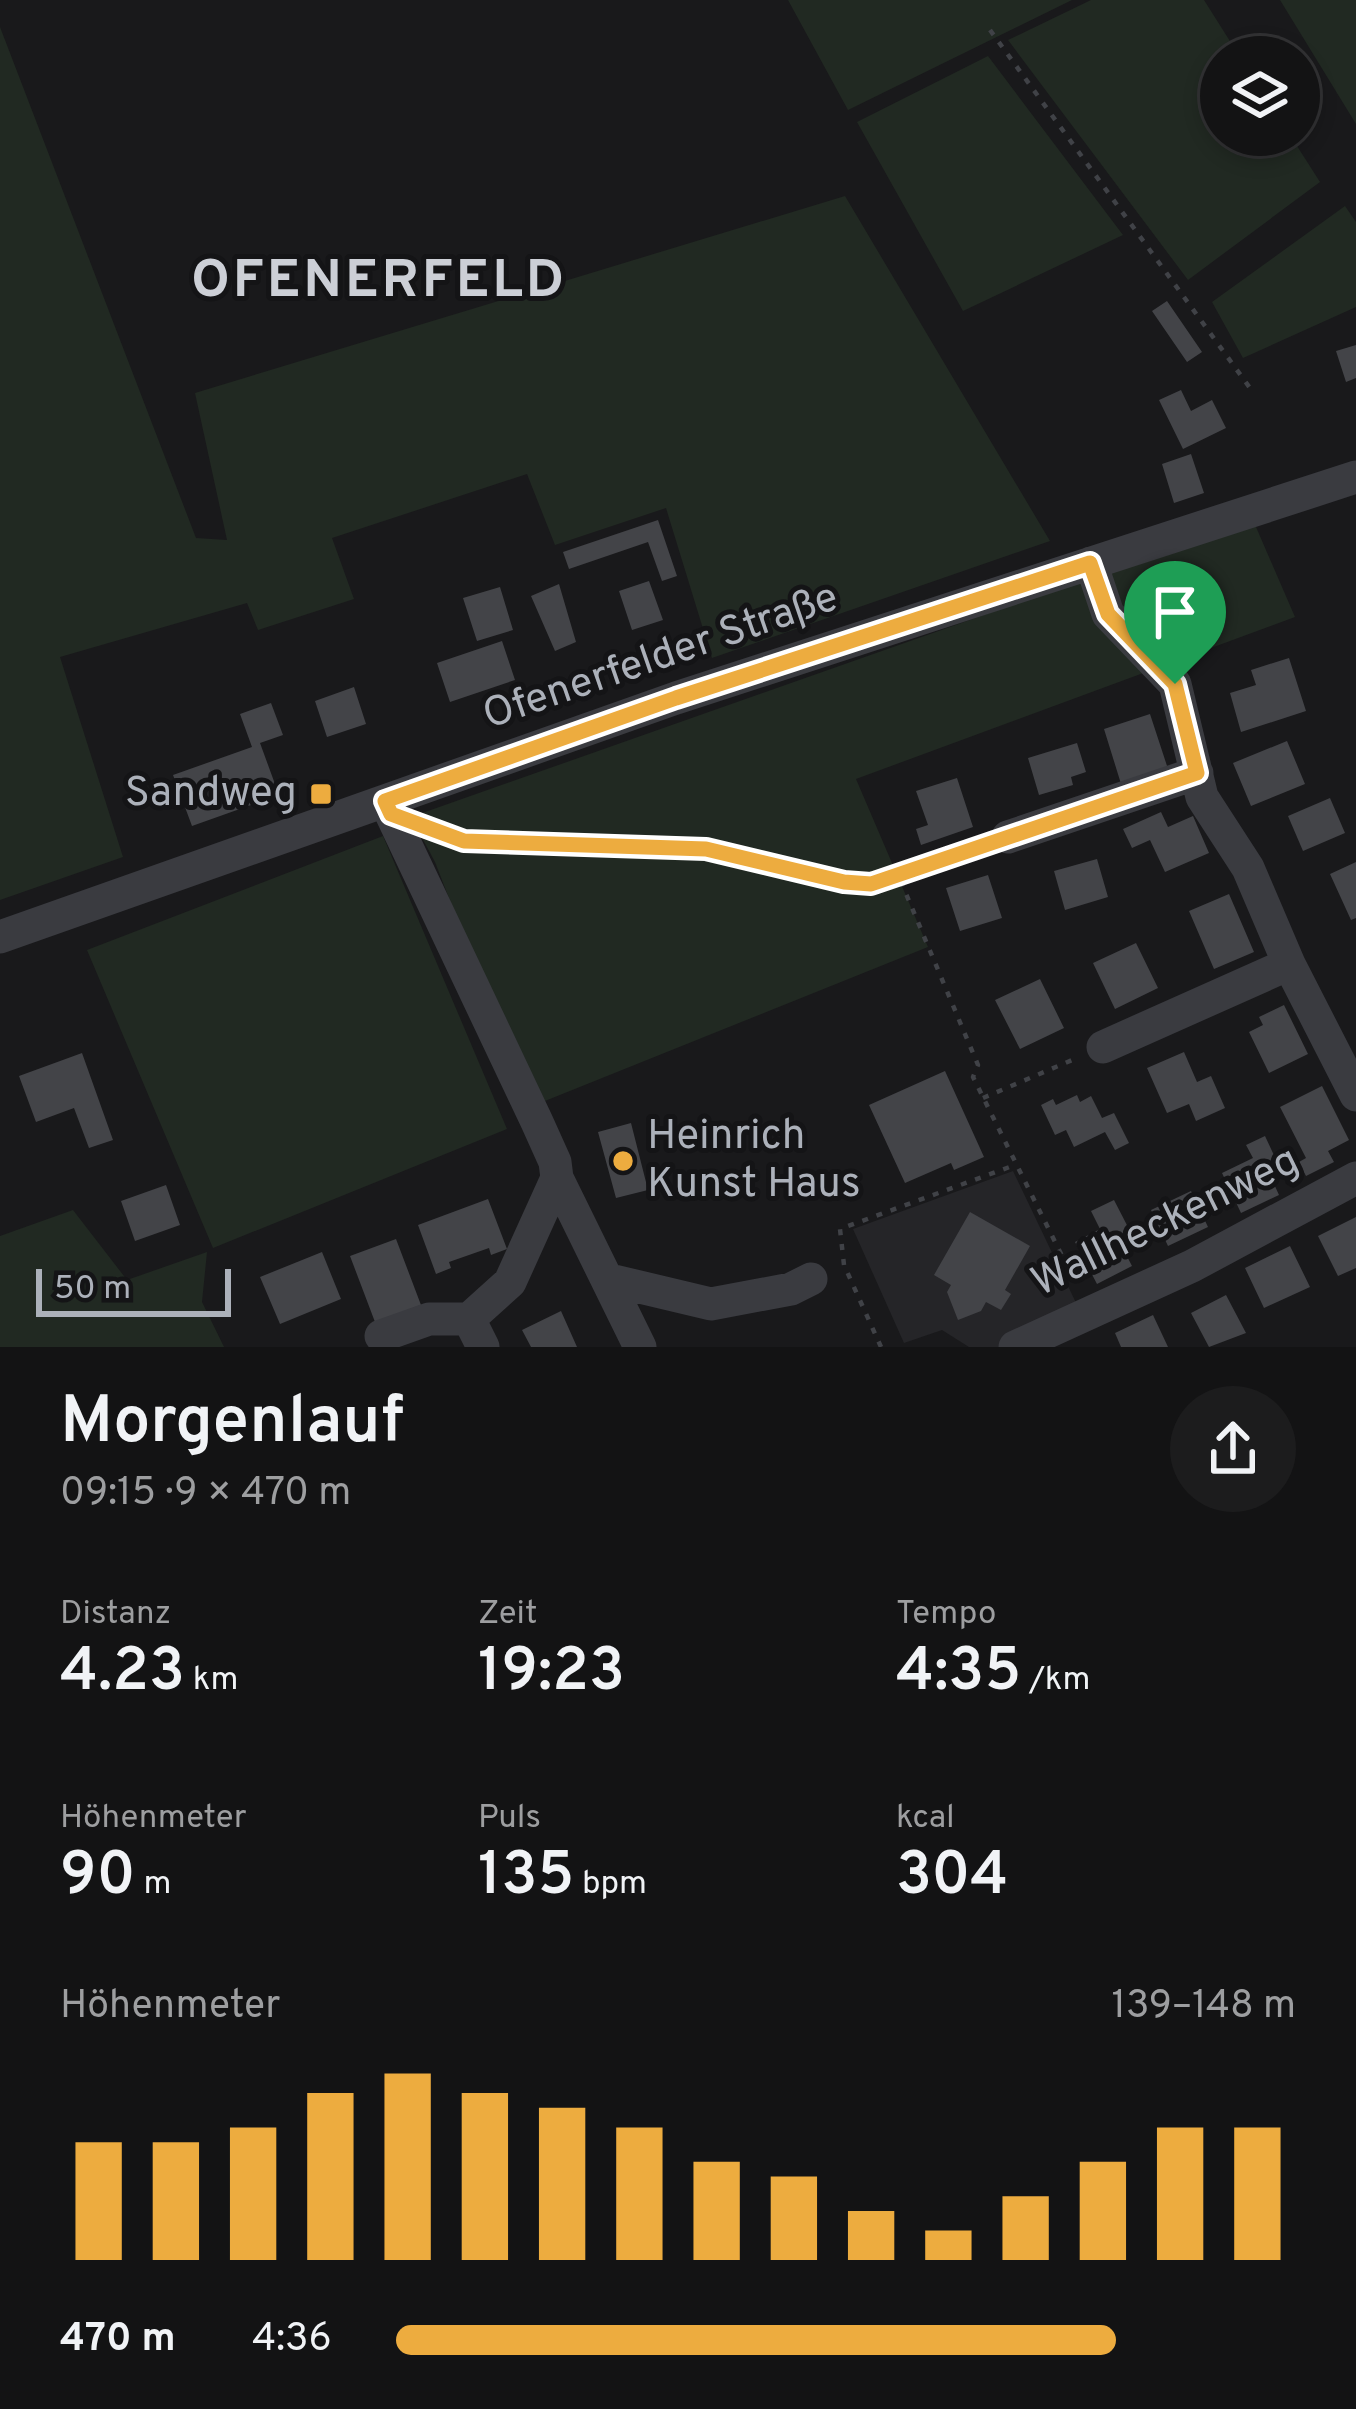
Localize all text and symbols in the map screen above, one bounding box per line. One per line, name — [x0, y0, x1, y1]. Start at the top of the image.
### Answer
map controls — [1200, 36, 1320, 156]
button: layers — [1200, 36, 1320, 156]
district label: OFENERFELD — [191, 248, 567, 317]
pin — [1124, 561, 1226, 684]
street label: Ofenerfelder Straße — [476, 572, 846, 744]
icon: arrive — [1142, 579, 1208, 645]
place label: Sandweg — [125, 768, 297, 821]
marker: Sandweg — [308, 781, 334, 807]
place label: Heinrich Kunst Haus — [647, 1111, 861, 1212]
street label: Wallheckenweg — [1024, 1135, 1308, 1311]
marker: Heinrich Kunst Haus — [610, 1148, 636, 1174]
scale bar — [36, 1263, 231, 1316]
text: 50 m — [54, 1269, 131, 1311]
text: Morgenlauf — [60, 1383, 404, 1466]
button: share — [1170, 1386, 1296, 1512]
text: 09:15 · 9 × 470 m — [60, 1470, 351, 1519]
text: Distanz — [60, 1594, 171, 1636]
text: Zeit — [478, 1594, 537, 1636]
text: Tempo — [896, 1594, 996, 1636]
text: 4.23 — [60, 1636, 185, 1712]
text: 19:23 — [478, 1636, 625, 1712]
text: 4:35 — [896, 1636, 1021, 1712]
text: km — [185, 1660, 238, 1702]
text: /km — [1021, 1660, 1091, 1702]
text: Höhenmeter — [60, 1798, 247, 1840]
text: Puls — [478, 1798, 541, 1840]
text: kcal — [896, 1798, 955, 1840]
text: 90 — [60, 1840, 136, 1916]
text: 135 — [478, 1840, 574, 1916]
text: 304 — [896, 1840, 1009, 1916]
text: m — [136, 1864, 171, 1906]
text: bpm — [574, 1864, 647, 1906]
text: Höhenmeter — [60, 1983, 281, 2032]
text: 139–148 m — [1112, 1983, 1296, 2032]
text: 470 m — [60, 2316, 176, 2365]
text: 4:36 — [252, 2316, 332, 2365]

